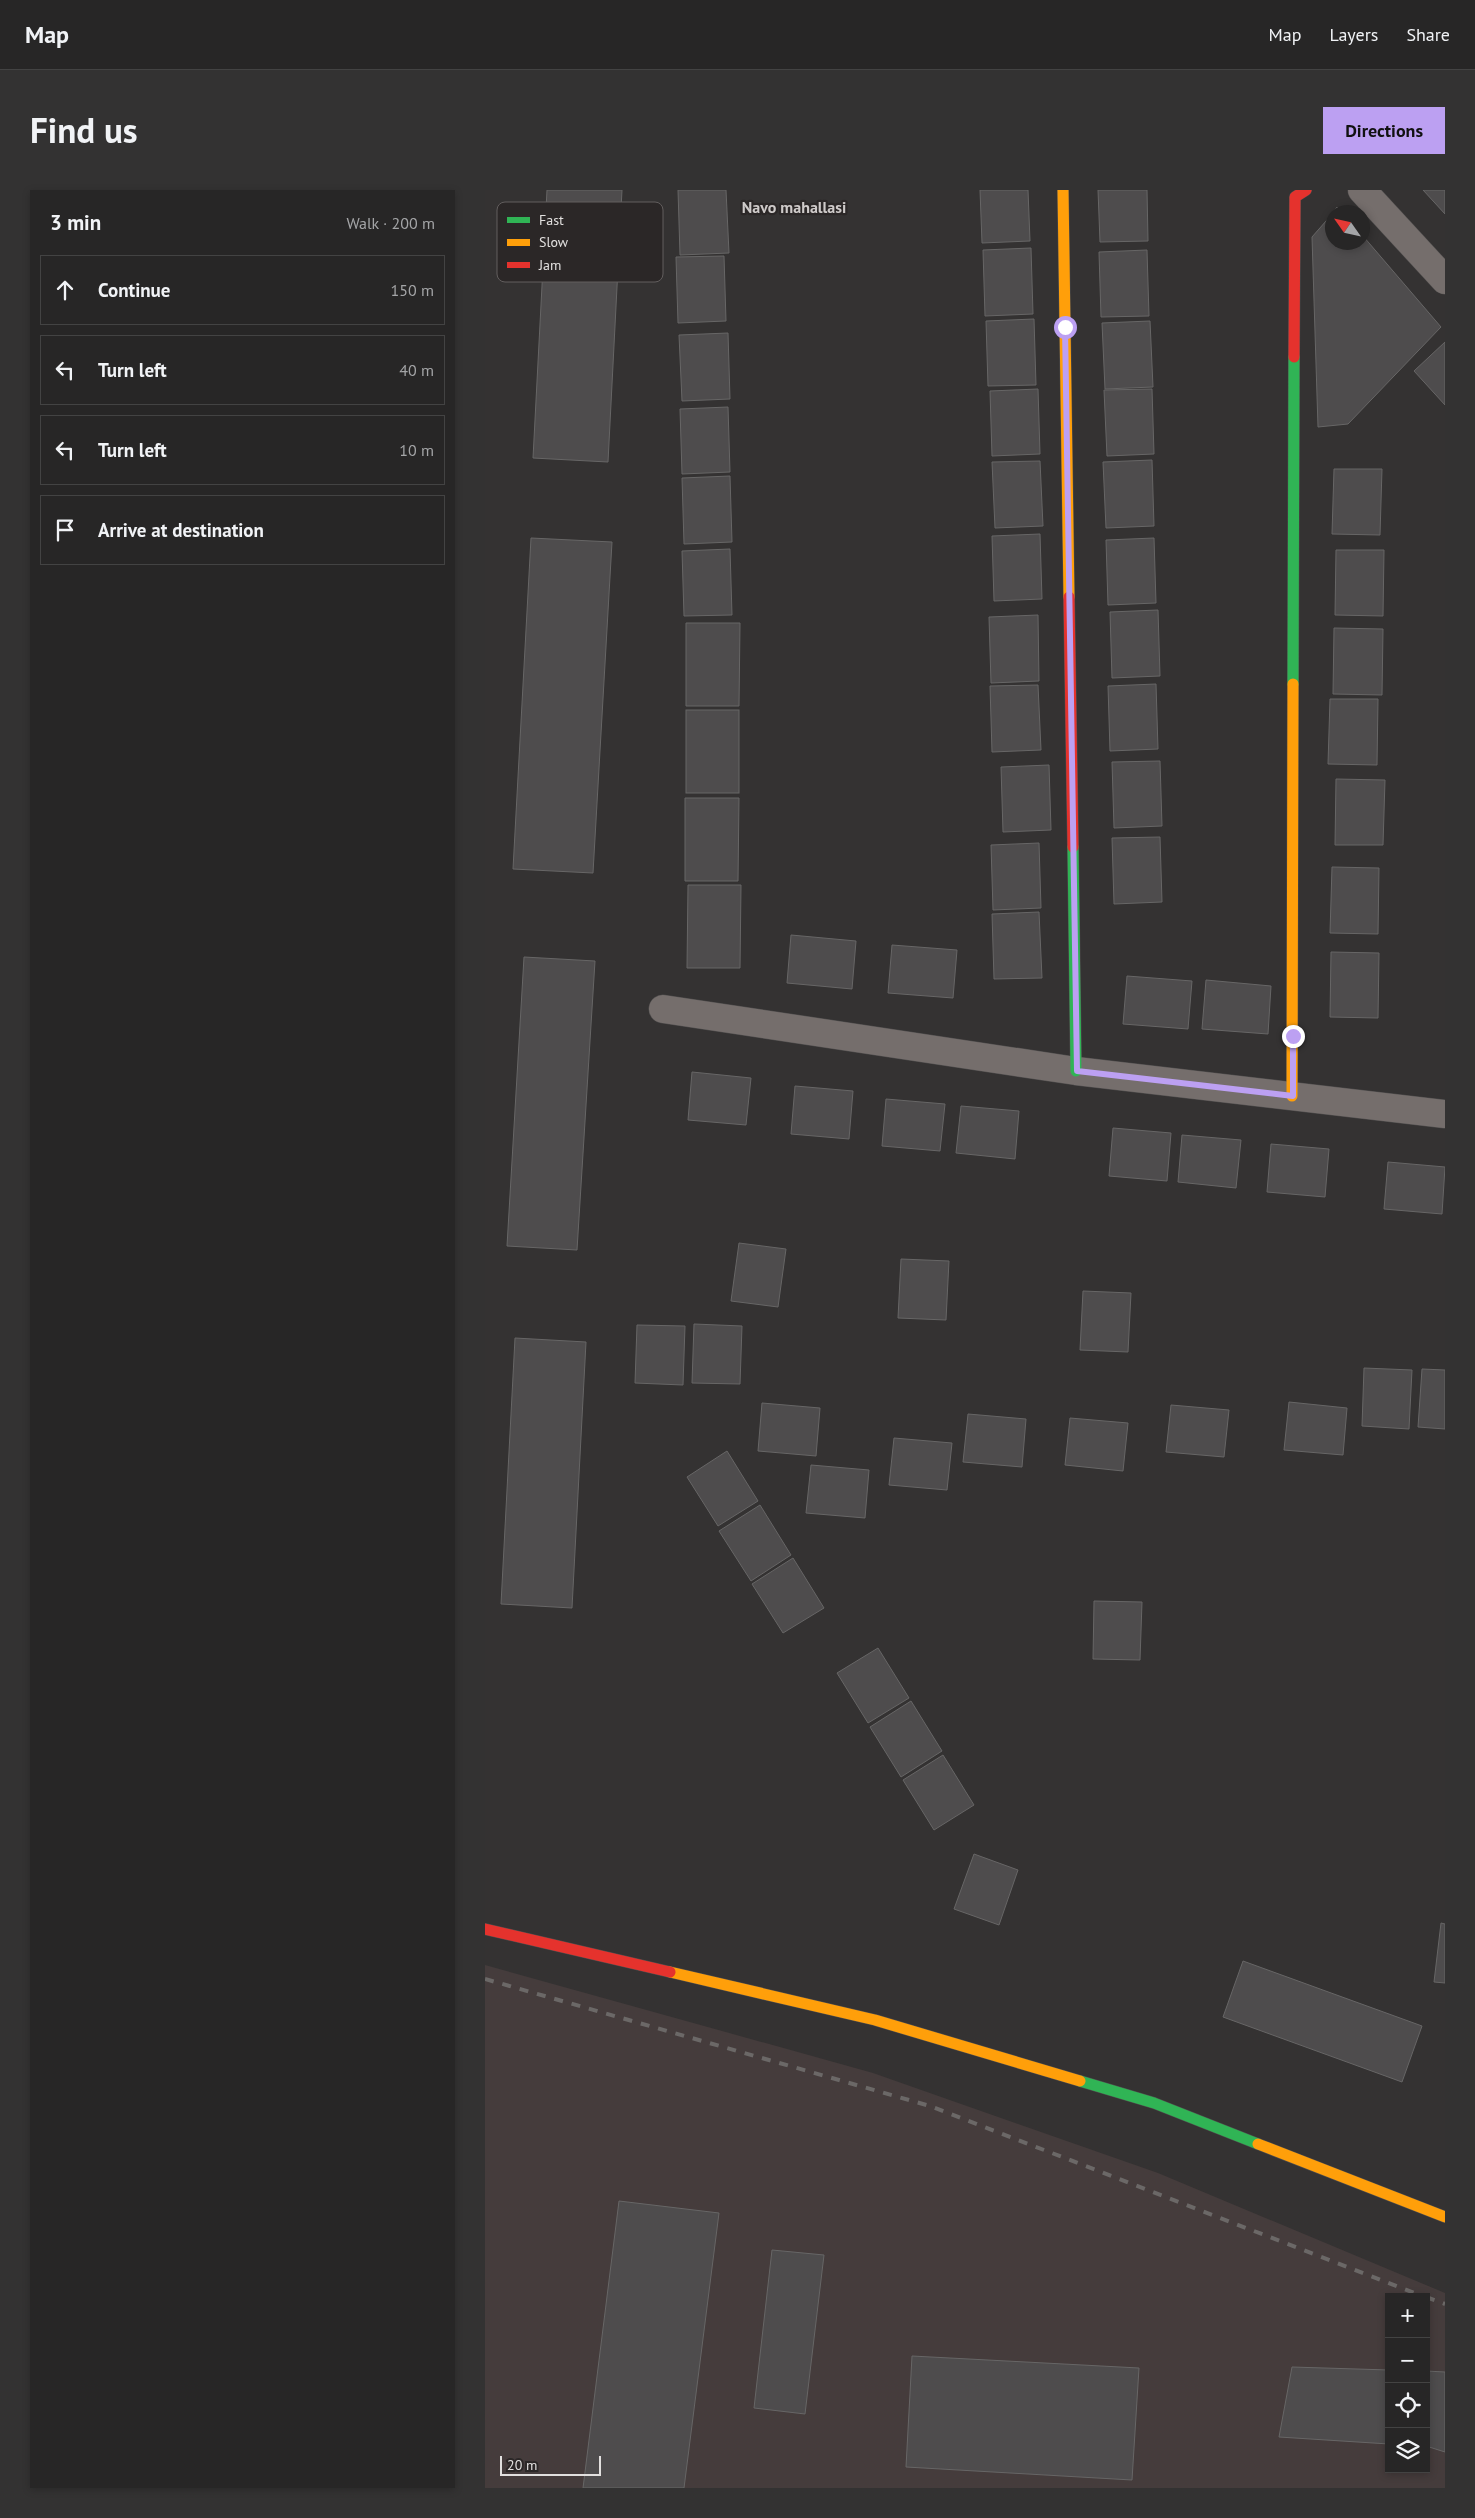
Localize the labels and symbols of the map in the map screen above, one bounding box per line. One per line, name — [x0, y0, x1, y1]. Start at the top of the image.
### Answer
district label: Navo mahallasi — [742, 197, 846, 217]
legend — [497, 202, 663, 282]
north arrow — [1325, 205, 1370, 250]
text: Fast — [539, 211, 564, 229]
text: Slow — [539, 233, 569, 251]
text: Jam — [538, 256, 561, 274]
route start — [1054, 316, 1077, 339]
route end — [1282, 1025, 1305, 1048]
scale bar — [500, 2453, 601, 2476]

